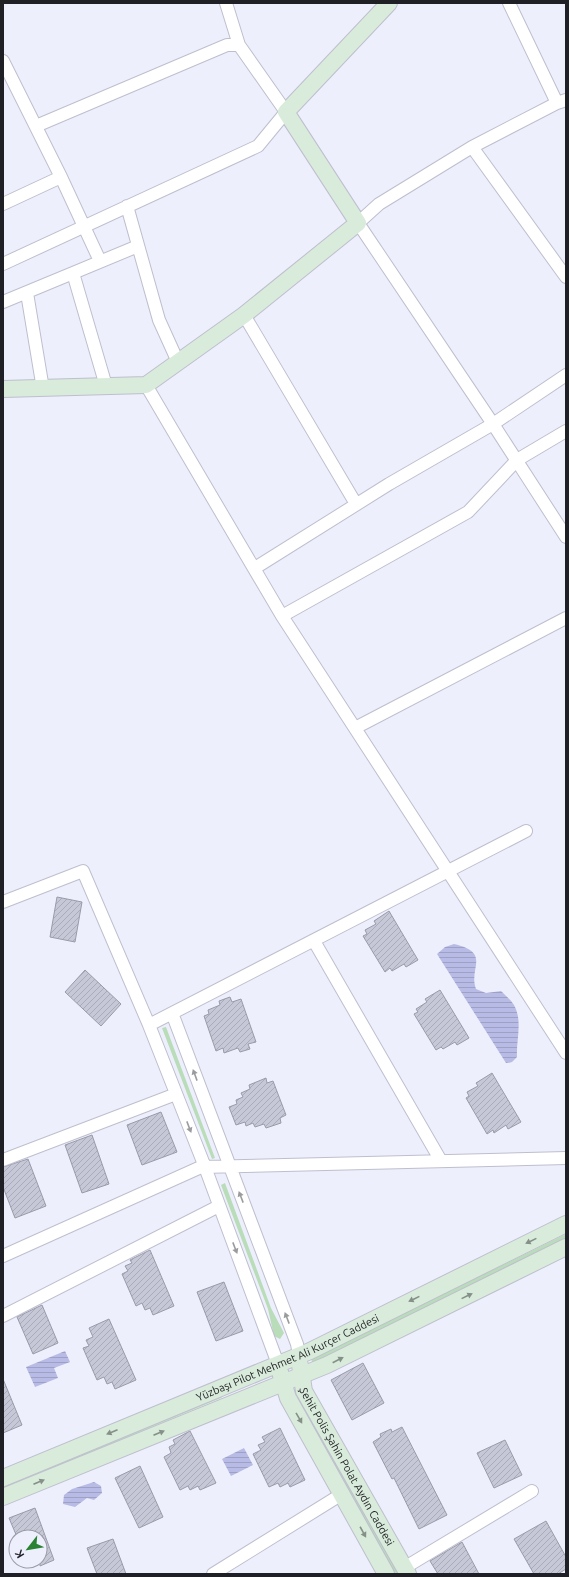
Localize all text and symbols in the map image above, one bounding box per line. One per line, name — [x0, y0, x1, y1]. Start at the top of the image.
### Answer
one-way arrow — [191, 1069, 197, 1081]
one-way arrow — [186, 1121, 192, 1132]
one-way arrow — [237, 1190, 243, 1202]
one-way arrow — [525, 1238, 537, 1245]
one-way arrow — [233, 1243, 239, 1255]
one-way arrow — [461, 1293, 473, 1299]
one-way arrow — [409, 1296, 420, 1302]
street label: Yüzbaşı Pilot Mehmet Ali Kurçer Caddesi — [195, 1312, 381, 1403]
one-way arrow — [284, 1312, 290, 1324]
one-way arrow — [332, 1357, 344, 1363]
street label: Şehit Polis Şahin Polat Aydın Caddesi — [298, 1387, 397, 1548]
one-way arrow — [296, 1412, 303, 1424]
one-way arrow — [106, 1429, 118, 1435]
one-way arrow — [154, 1429, 166, 1435]
one-way arrow — [33, 1479, 45, 1486]
one-way arrow — [359, 1526, 366, 1537]
north arrow — [8, 1529, 48, 1569]
text: K — [12, 1547, 26, 1560]

